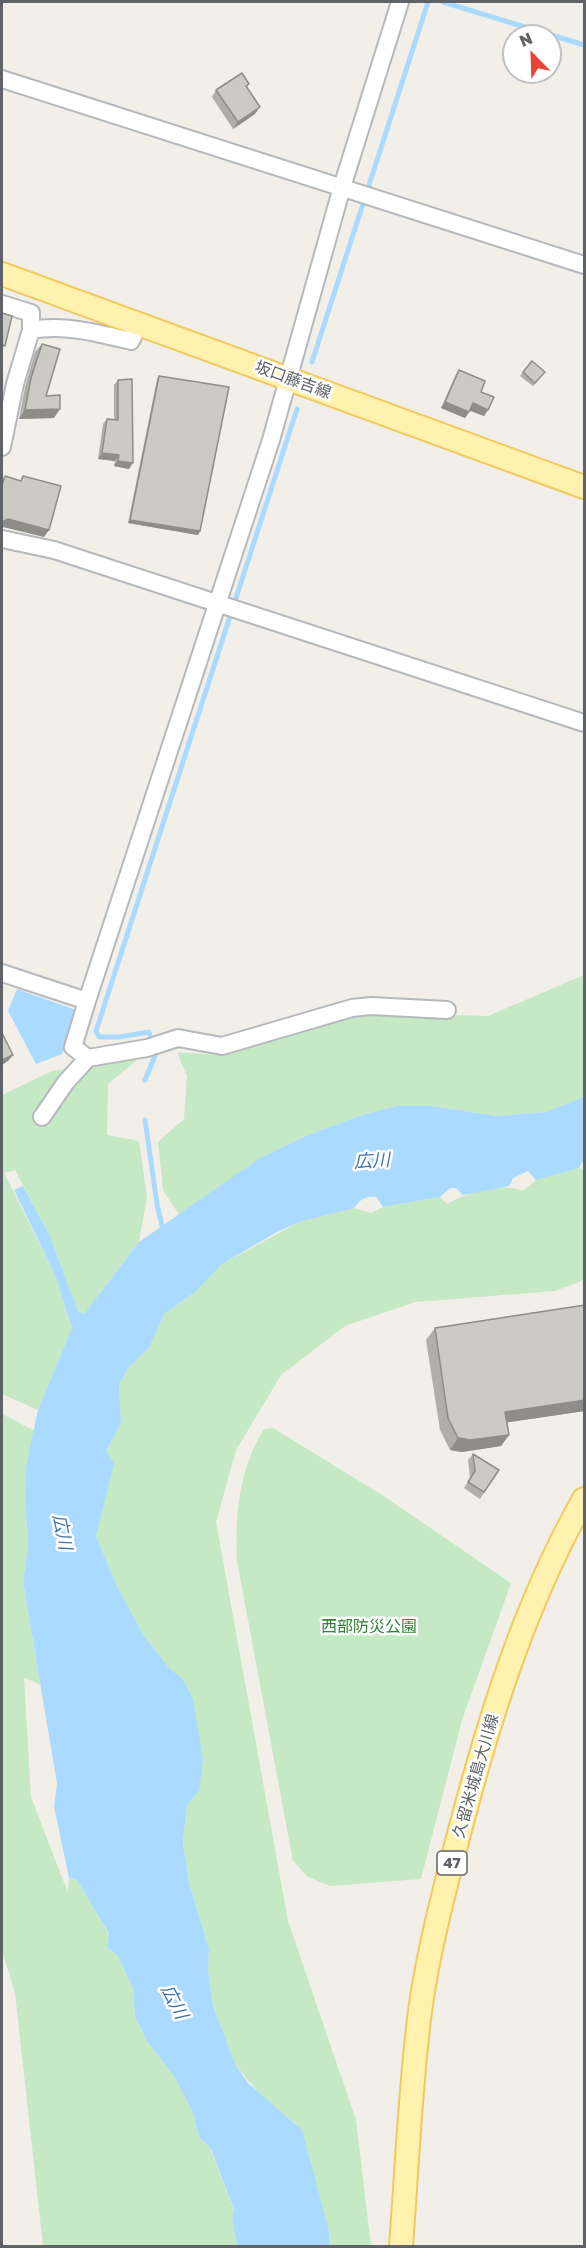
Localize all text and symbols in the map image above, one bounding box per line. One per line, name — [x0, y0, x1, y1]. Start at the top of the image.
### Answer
north arrow — [502, 24, 562, 84]
text: N — [516, 28, 535, 51]
street label: 坂口藤吉線 — [252, 357, 334, 403]
water label: 広川 — [353, 1149, 391, 1173]
water label: 広川 — [48, 1512, 76, 1552]
park label: 西部防災公園 — [321, 1617, 417, 1637]
street label: 久留米城島大川線 — [449, 1712, 503, 1840]
road number: 47 — [437, 1851, 467, 1875]
water label: 広川 — [156, 1981, 192, 2023]

